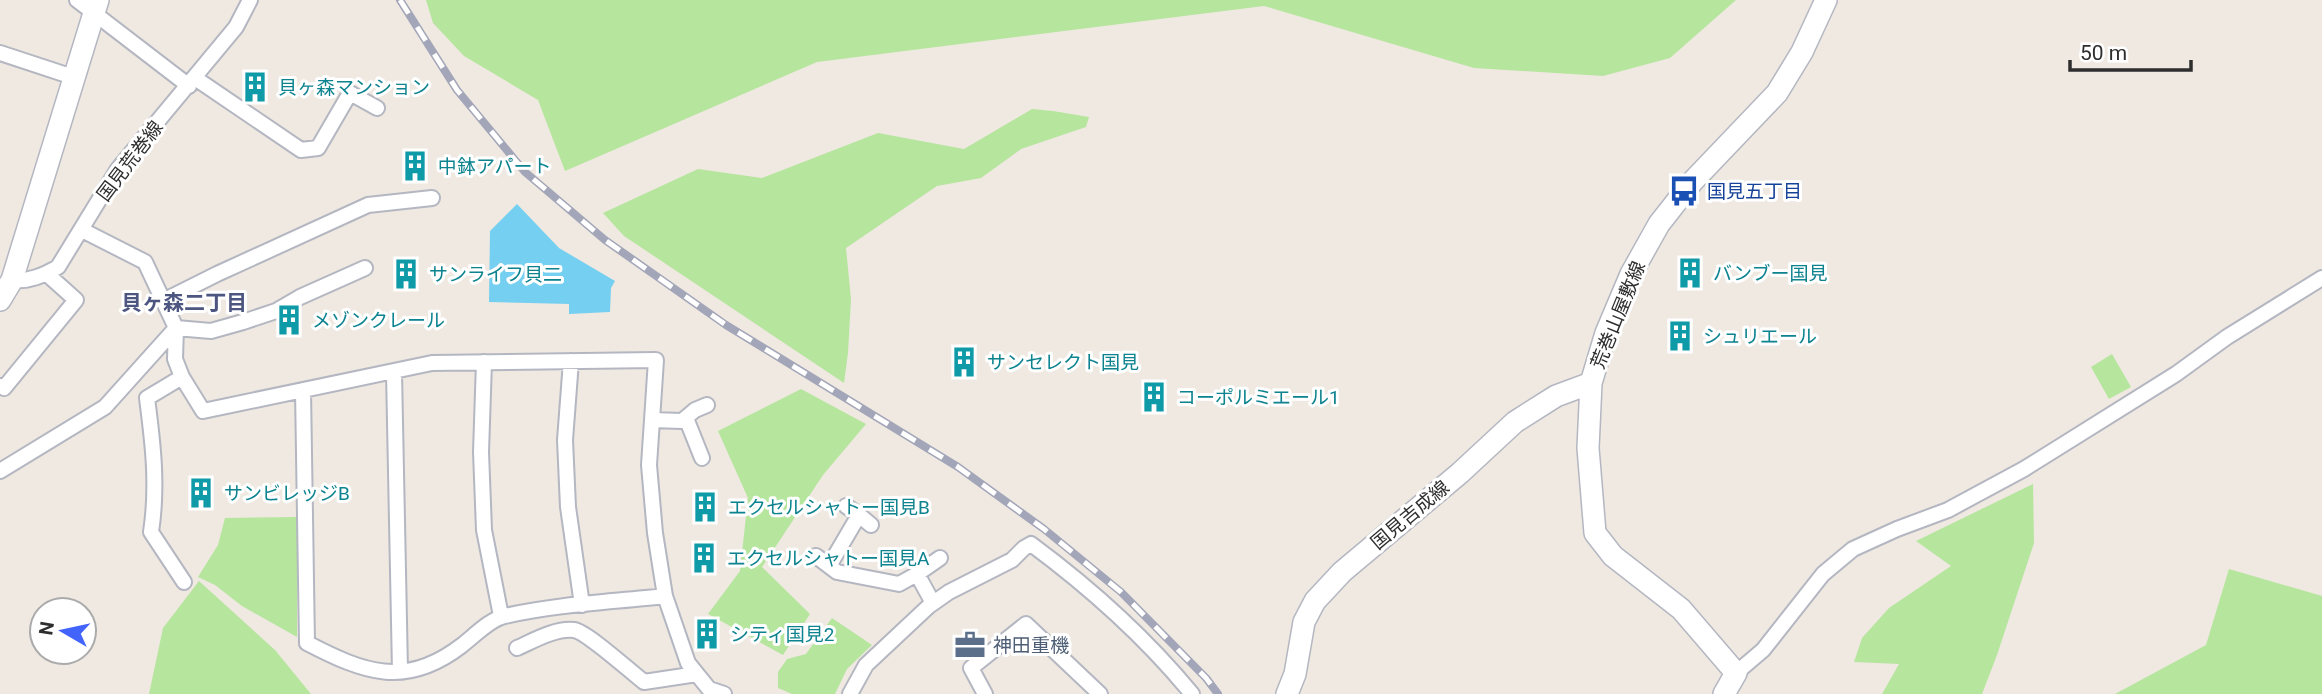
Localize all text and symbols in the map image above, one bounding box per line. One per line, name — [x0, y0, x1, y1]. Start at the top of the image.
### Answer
scale bar — [2070, 28, 2191, 72]
text: 50 m — [2080, 41, 2127, 65]
building icon: 貝ヶ森マンション — [238, 70, 272, 104]
place label: 貝ヶ森マンション — [278, 76, 430, 99]
street label: 国見荒巻線 — [92, 116, 168, 206]
building icon: 中鉢アパート — [398, 149, 432, 183]
place label: 中鉢アパート — [438, 155, 552, 178]
bus stop icon: 国見五丁目 — [1667, 174, 1701, 208]
place label: 国見五丁目 — [1707, 180, 1802, 203]
building icon: バンブー国見 — [1673, 256, 1707, 290]
building icon: サンライフ貝二 — [389, 257, 423, 291]
street label: 荒巻山屋敷線 — [1586, 258, 1650, 372]
place label: バンブー国見 — [1713, 262, 1827, 285]
place label: サンライフ貝二 — [429, 263, 562, 286]
district label: 貝ヶ森二丁目 — [121, 291, 247, 315]
building icon: メゾンクレール — [272, 303, 306, 337]
place label: メゾンクレール — [312, 309, 445, 332]
building icon: シュリエール — [1663, 319, 1697, 353]
place label: シュリエール — [1703, 325, 1817, 348]
building icon: サンセレクト国見 — [947, 345, 981, 379]
place label: サンセレクト国見 — [987, 351, 1139, 374]
building icon: コーポルミエール1 — [1137, 380, 1171, 414]
place label: コーポルミエール1 — [1177, 386, 1340, 409]
building icon: サンビレッジB — [184, 476, 218, 510]
street label: 国見吉成線 — [1366, 476, 1454, 554]
place label: サンビレッジB — [224, 482, 350, 505]
building icon: エクセルシャトー国見B — [688, 490, 722, 524]
place label: エクセルシャトー国見B — [728, 496, 930, 519]
building icon: エクセルシャトー国見A — [687, 541, 721, 575]
place label: エクセルシャトー国見A — [727, 547, 930, 570]
north arrow — [28, 596, 98, 666]
building icon: シティ国見2 — [690, 617, 724, 651]
text: N — [34, 620, 59, 637]
place label: シティ国見2 — [730, 623, 835, 646]
office icon: 神田重機 — [953, 628, 987, 662]
place label: 神田重機 — [993, 634, 1069, 657]

